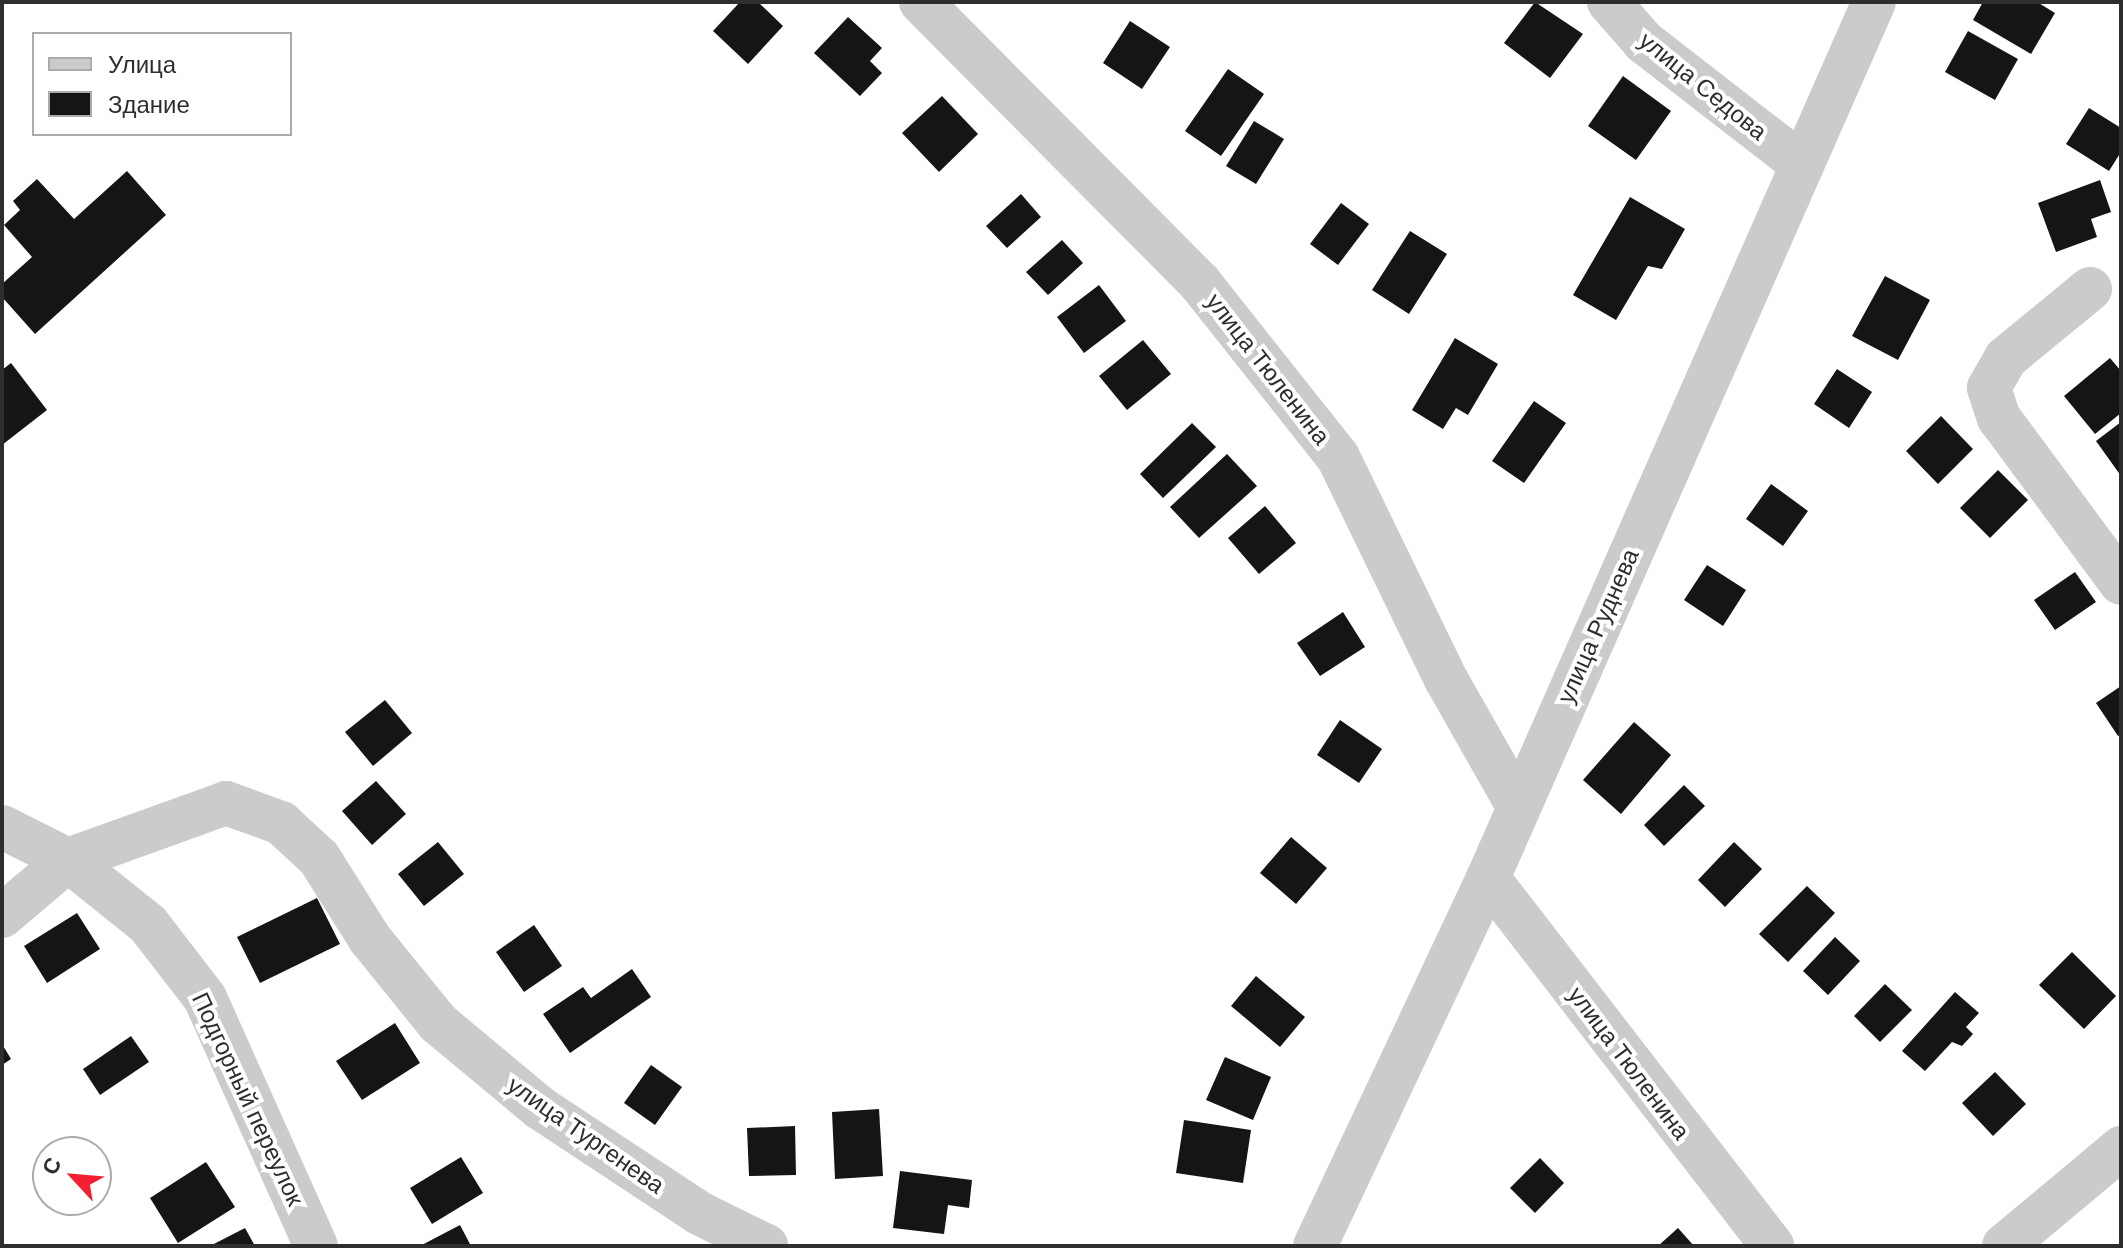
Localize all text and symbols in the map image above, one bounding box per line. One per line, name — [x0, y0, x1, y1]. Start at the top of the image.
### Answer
street label: улица Седова — [1633, 26, 1773, 146]
legend — [32, 32, 292, 136]
text: Улица — [108, 49, 176, 80]
text: Здание — [108, 89, 190, 120]
street label: улица Тюленина — [1200, 288, 1336, 450]
street label: улица Руднева — [1551, 544, 1645, 708]
street label: улица Тюленина — [1562, 981, 1696, 1145]
street label: Подгорный переулок — [186, 988, 310, 1210]
street label: улица Тургенева — [502, 1070, 670, 1200]
north arrow — [32, 1136, 112, 1216]
text: С — [35, 1153, 68, 1180]

